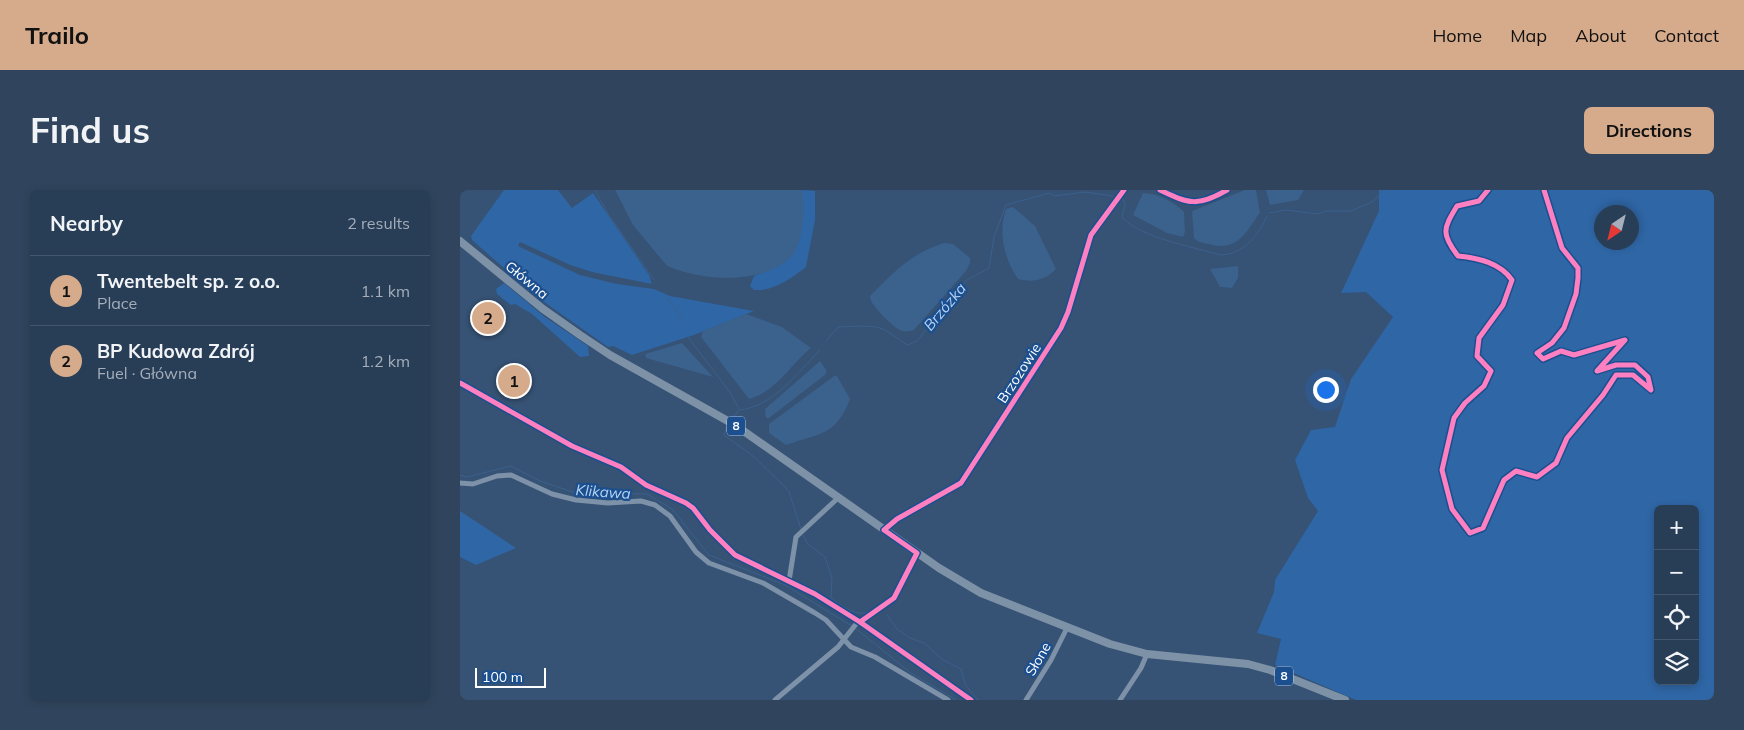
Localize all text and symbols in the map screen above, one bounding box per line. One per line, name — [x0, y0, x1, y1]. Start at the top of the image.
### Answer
text: Trailo — [25, 20, 89, 50]
text: Home — [1432, 24, 1482, 47]
text: Map — [1510, 24, 1547, 47]
text: About — [1575, 24, 1626, 47]
text: Contact — [1654, 24, 1719, 47]
button: Directions — [1584, 107, 1714, 154]
text: Find us — [30, 108, 150, 152]
north arrow — [1594, 205, 1639, 250]
text: Nearby — [50, 210, 123, 236]
text: 2 results — [347, 213, 410, 233]
street label: Główna — [502, 257, 552, 303]
text: Twentebelt sp. z o.o. — [97, 269, 280, 293]
water label: Brzózka — [919, 279, 970, 334]
text: 1 — [61, 281, 71, 301]
text: 1.1 km — [361, 281, 410, 301]
text: Place — [97, 293, 137, 313]
pin: 2 — [472, 299, 504, 337]
text: BP Kudowa Zdrój — [97, 339, 255, 363]
street label: Brzozowie — [993, 340, 1045, 406]
text: 2 — [61, 351, 71, 371]
text: 1.2 km — [361, 351, 410, 371]
pin: 1 — [498, 362, 530, 400]
text: Fuel · Główna — [97, 363, 197, 383]
your location — [1313, 377, 1339, 403]
road number: 8 — [727, 417, 745, 436]
water label: Klikawa — [575, 480, 631, 503]
map controls — [1654, 505, 1699, 685]
button: + — [1654, 505, 1699, 550]
button: − — [1654, 550, 1699, 595]
button: locate — [1654, 595, 1699, 640]
street label: Słone — [1021, 639, 1055, 679]
button: layers — [1654, 640, 1699, 685]
scale bar — [475, 665, 546, 688]
road number: 8 — [1275, 666, 1293, 686]
text: 100 m — [482, 668, 523, 686]

